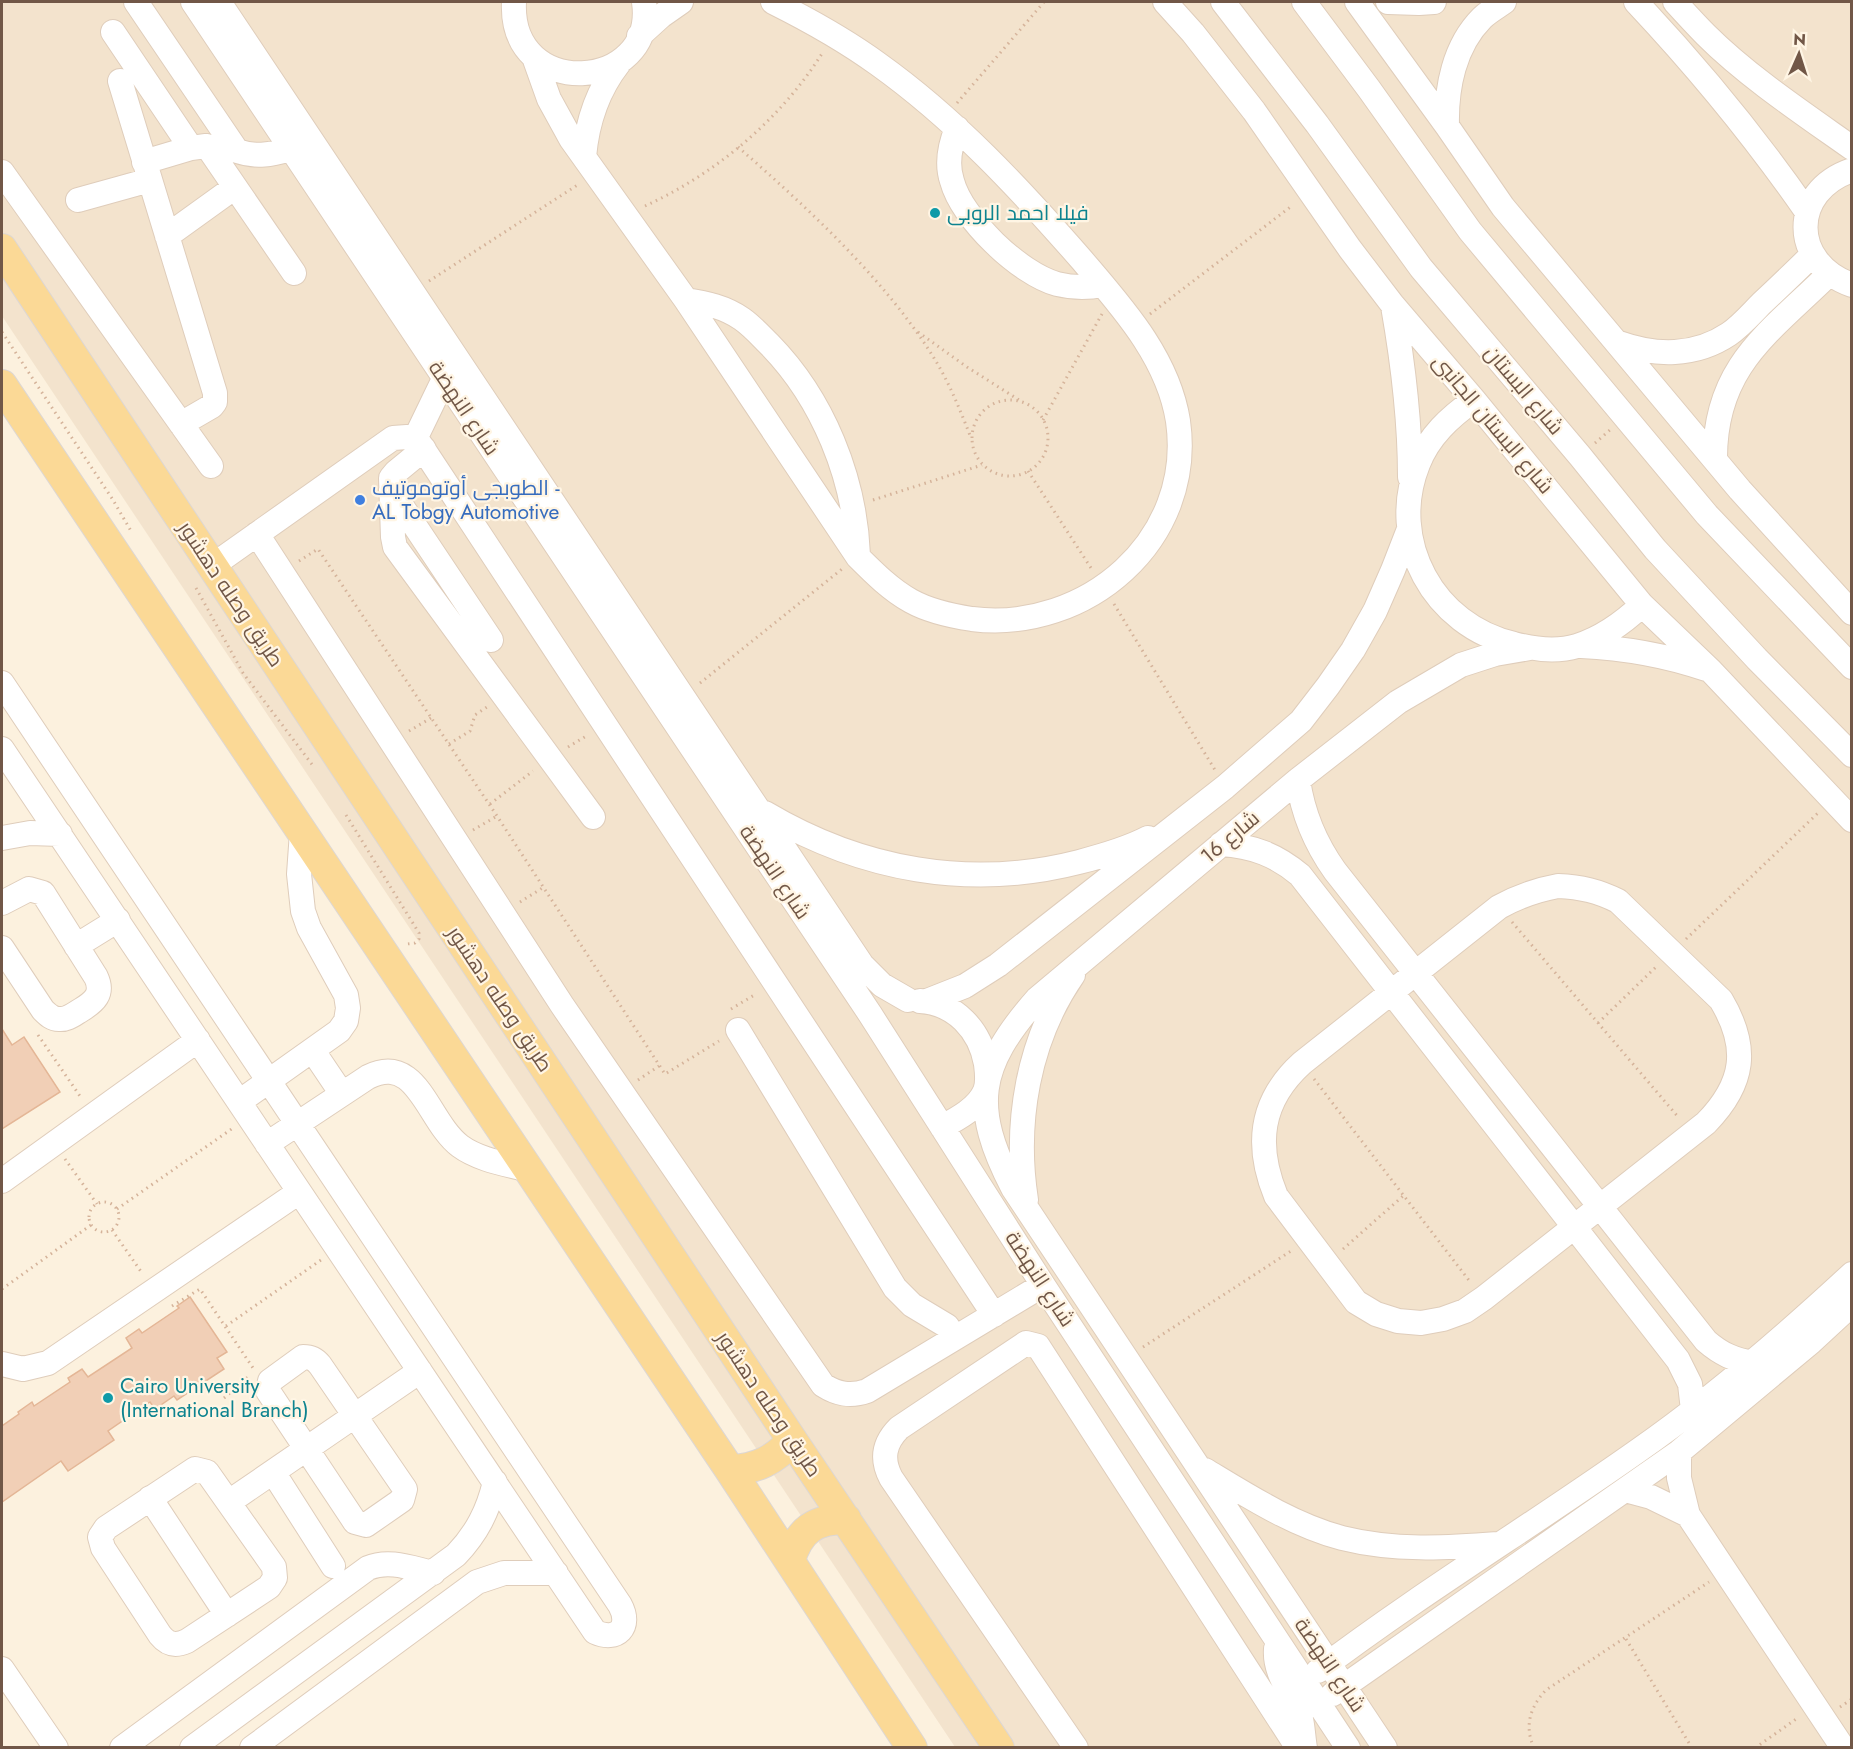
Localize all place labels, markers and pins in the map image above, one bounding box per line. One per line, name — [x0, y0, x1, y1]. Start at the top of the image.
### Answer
place label: فيلا احمد الروبى — [947, 198, 1089, 228]
marker: فيلا احمد الروبى — [928, 206, 942, 220]
place label: الطوبجى أوتوموتيف - AL Tobgy Automotive — [372, 473, 560, 527]
marker: الطوبجى أوتوموتيف - AL Tobgy Automotive — [353, 493, 367, 507]
place label: Cairo University (International Branch) — [120, 1371, 309, 1425]
marker: Cairo University (International Branch) — [101, 1391, 115, 1405]

